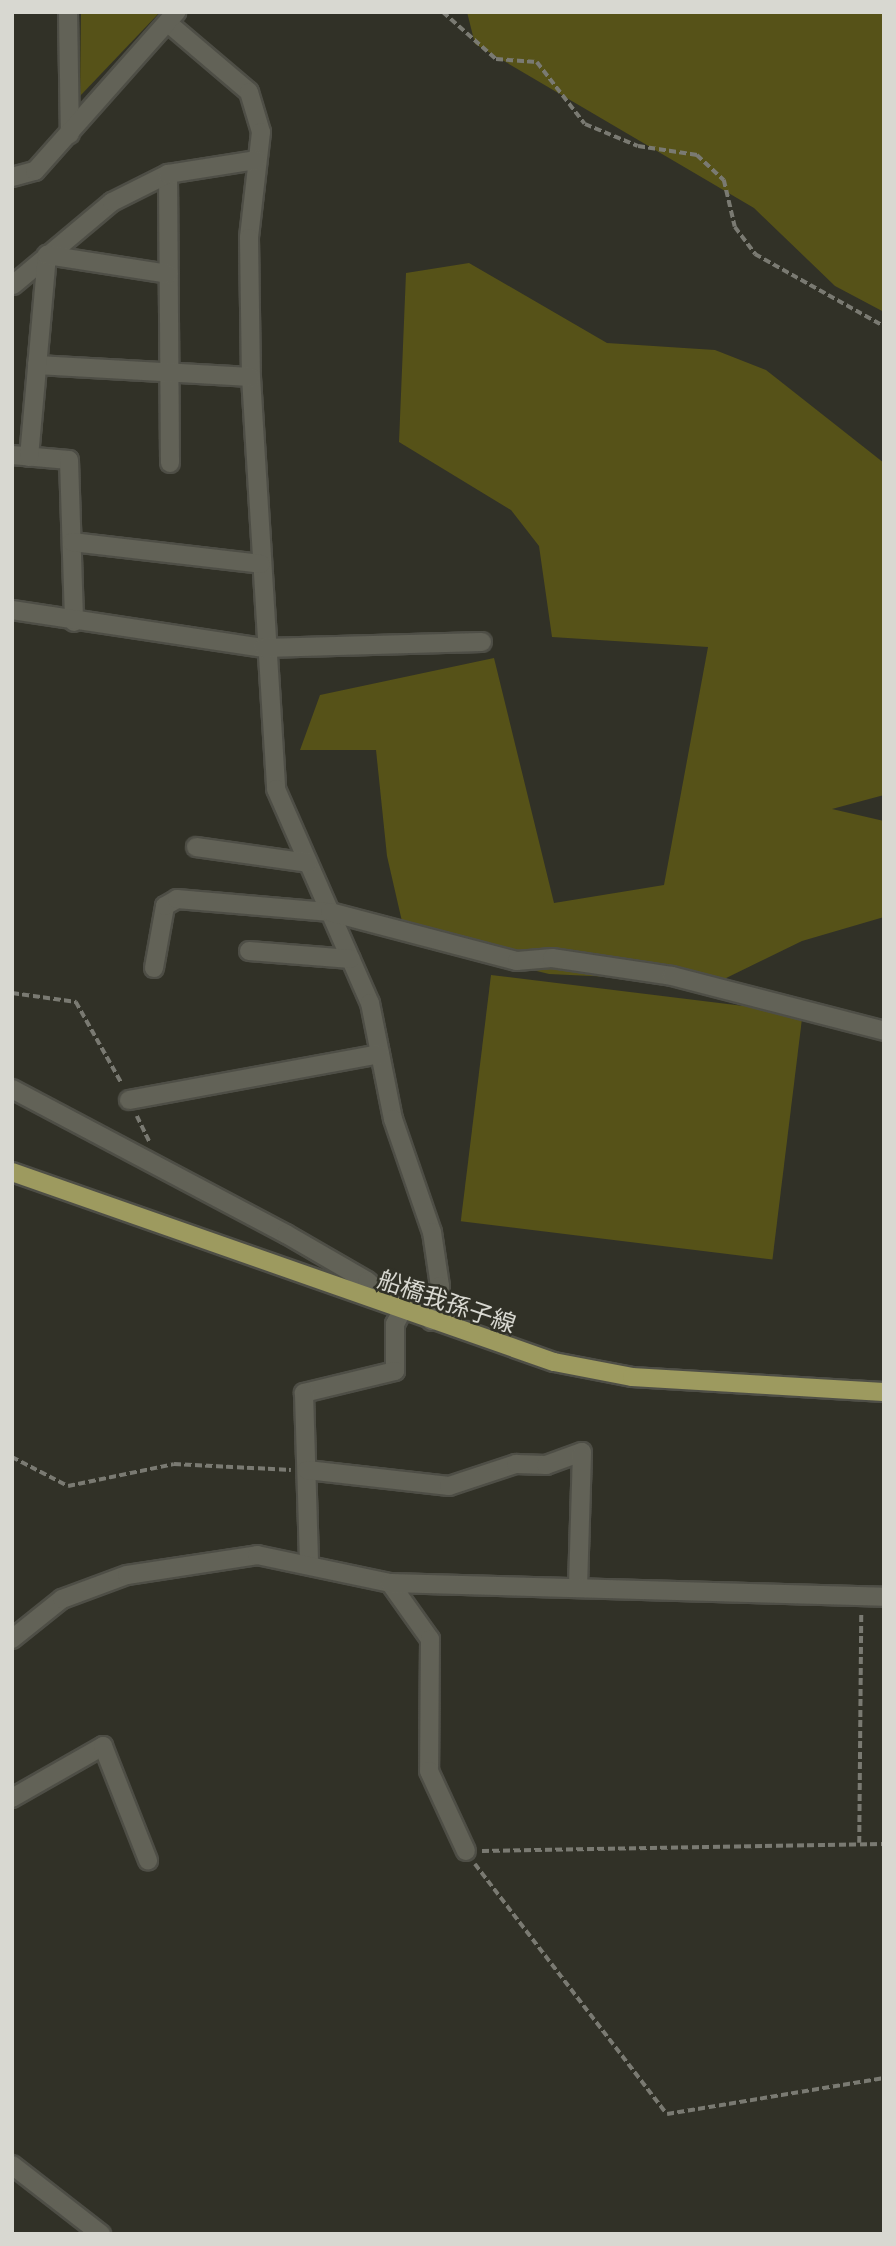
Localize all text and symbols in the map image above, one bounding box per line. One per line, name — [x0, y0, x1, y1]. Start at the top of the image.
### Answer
street label: 船橋我孫子線 — [374, 1264, 520, 1338]

